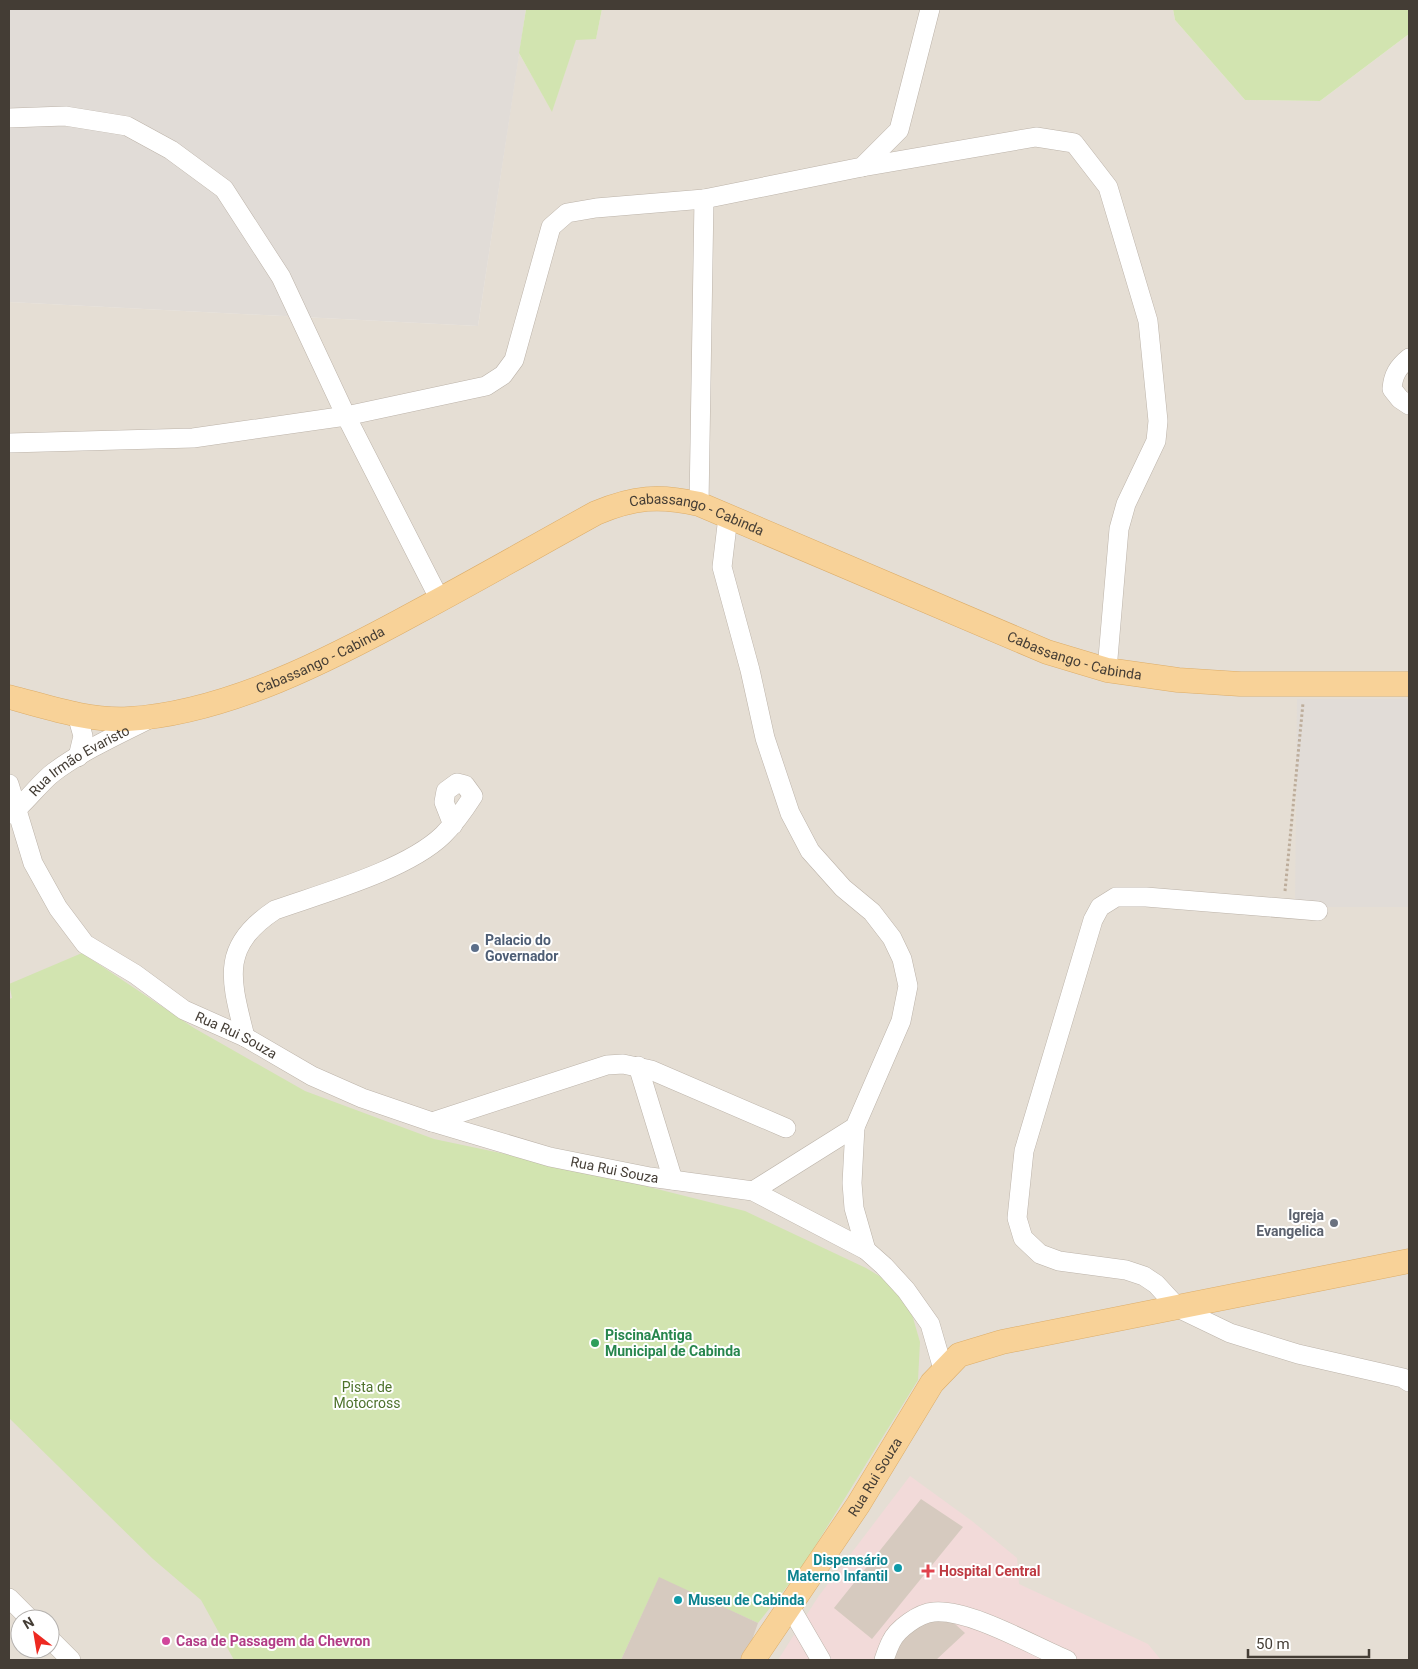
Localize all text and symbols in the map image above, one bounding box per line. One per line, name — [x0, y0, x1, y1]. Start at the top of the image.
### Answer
street label: Cabassango - Cabinda — [628, 491, 766, 539]
street label: Cabassango - Cabinda — [254, 623, 387, 697]
street label: Cabassango - Cabinda — [1005, 628, 1143, 683]
street label: Rua Irmão Evaristo — [26, 722, 132, 799]
place label: Palacio do Governador — [485, 932, 558, 964]
marker: Palacio do Governador — [469, 942, 481, 954]
street label: Rua Rui Souza — [193, 1008, 280, 1062]
street label: Rua Rui Souza — [569, 1153, 660, 1186]
place label: Igreja Evangelica — [1256, 1207, 1325, 1239]
marker: Igreja Evangelica — [1328, 1217, 1340, 1229]
place label: PiscinaAntiga Municipal de Cabinda — [605, 1327, 741, 1359]
marker: PiscinaAntiga Municipal de Cabinda — [589, 1337, 601, 1349]
park label: Pista de Motocross — [333, 1379, 401, 1411]
street label: Rua Rui Souza — [845, 1435, 905, 1519]
place label: Dispensário Materno Infantil — [787, 1552, 888, 1584]
marker: Dispensário Materno Infantil — [892, 1562, 904, 1574]
place label: Hospital Central — [939, 1563, 1040, 1579]
marker: Hospital Central — [921, 1564, 935, 1578]
place label: Museu de Cabinda — [688, 1592, 805, 1608]
marker: Museu de Cabinda — [672, 1594, 684, 1606]
north arrow — [10, 1609, 60, 1659]
text: N — [20, 1613, 37, 1632]
scale bar — [1248, 1626, 1369, 1658]
place label: Casa de Passagem da Chevron — [176, 1633, 370, 1649]
marker: Casa de Passagem da Chevron — [160, 1635, 172, 1647]
text: 50 m — [1256, 1635, 1290, 1653]

